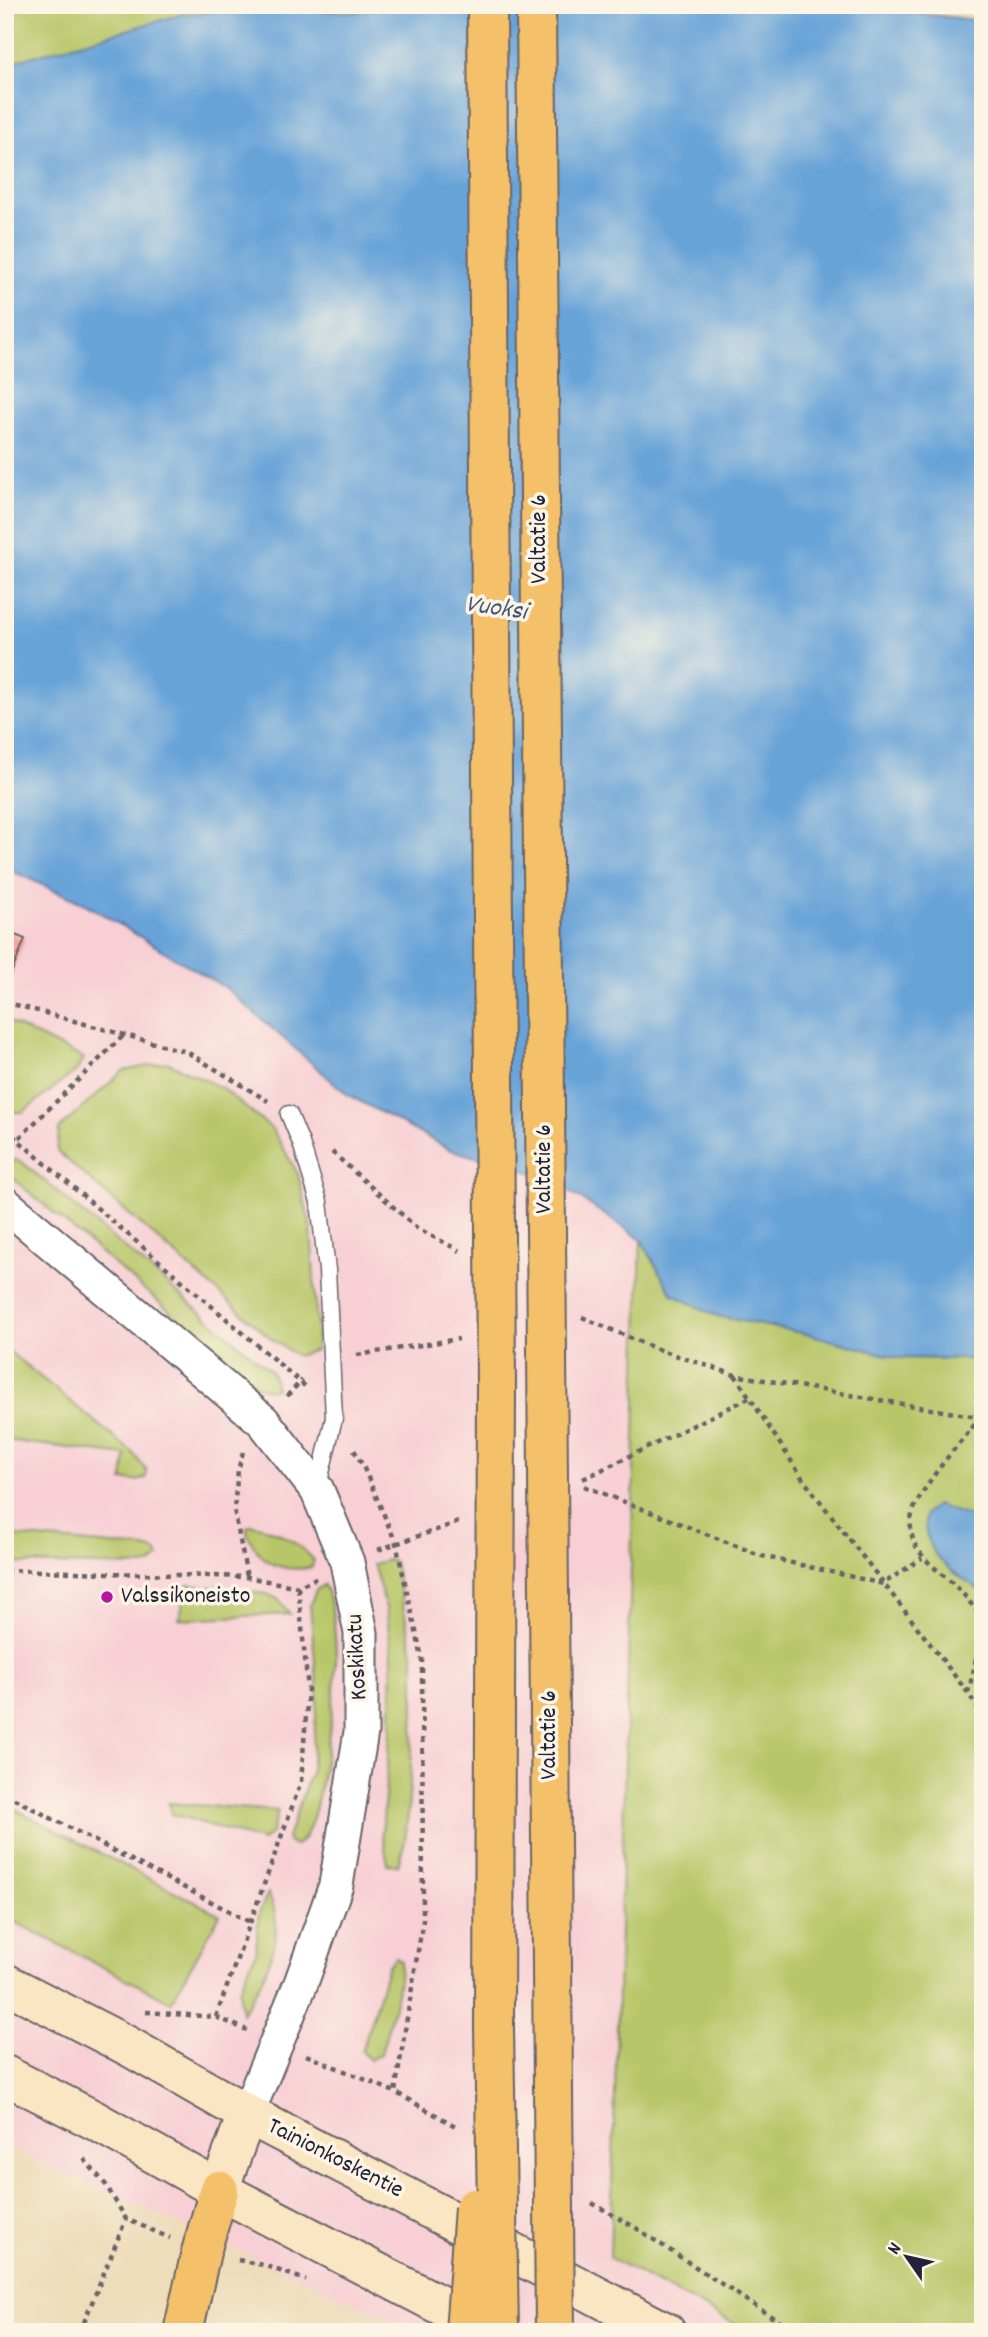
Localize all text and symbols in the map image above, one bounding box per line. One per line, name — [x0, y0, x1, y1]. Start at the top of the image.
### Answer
street label: Valtatie 6 — [523, 494, 557, 584]
water label: Vuoksi — [463, 586, 533, 632]
street label: Valtatie 6 — [528, 1124, 562, 1214]
place label: Valssikoneisto — [121, 1580, 250, 1614]
marker: Valssikoneisto — [99, 1589, 115, 1605]
street label: Koskikatu — [339, 1613, 377, 1701]
street label: Valtatie 6 — [533, 1690, 567, 1780]
street label: Tainionkoskentie — [261, 2110, 409, 2208]
north arrow — [872, 2222, 942, 2292]
text: N — [882, 2238, 910, 2261]

